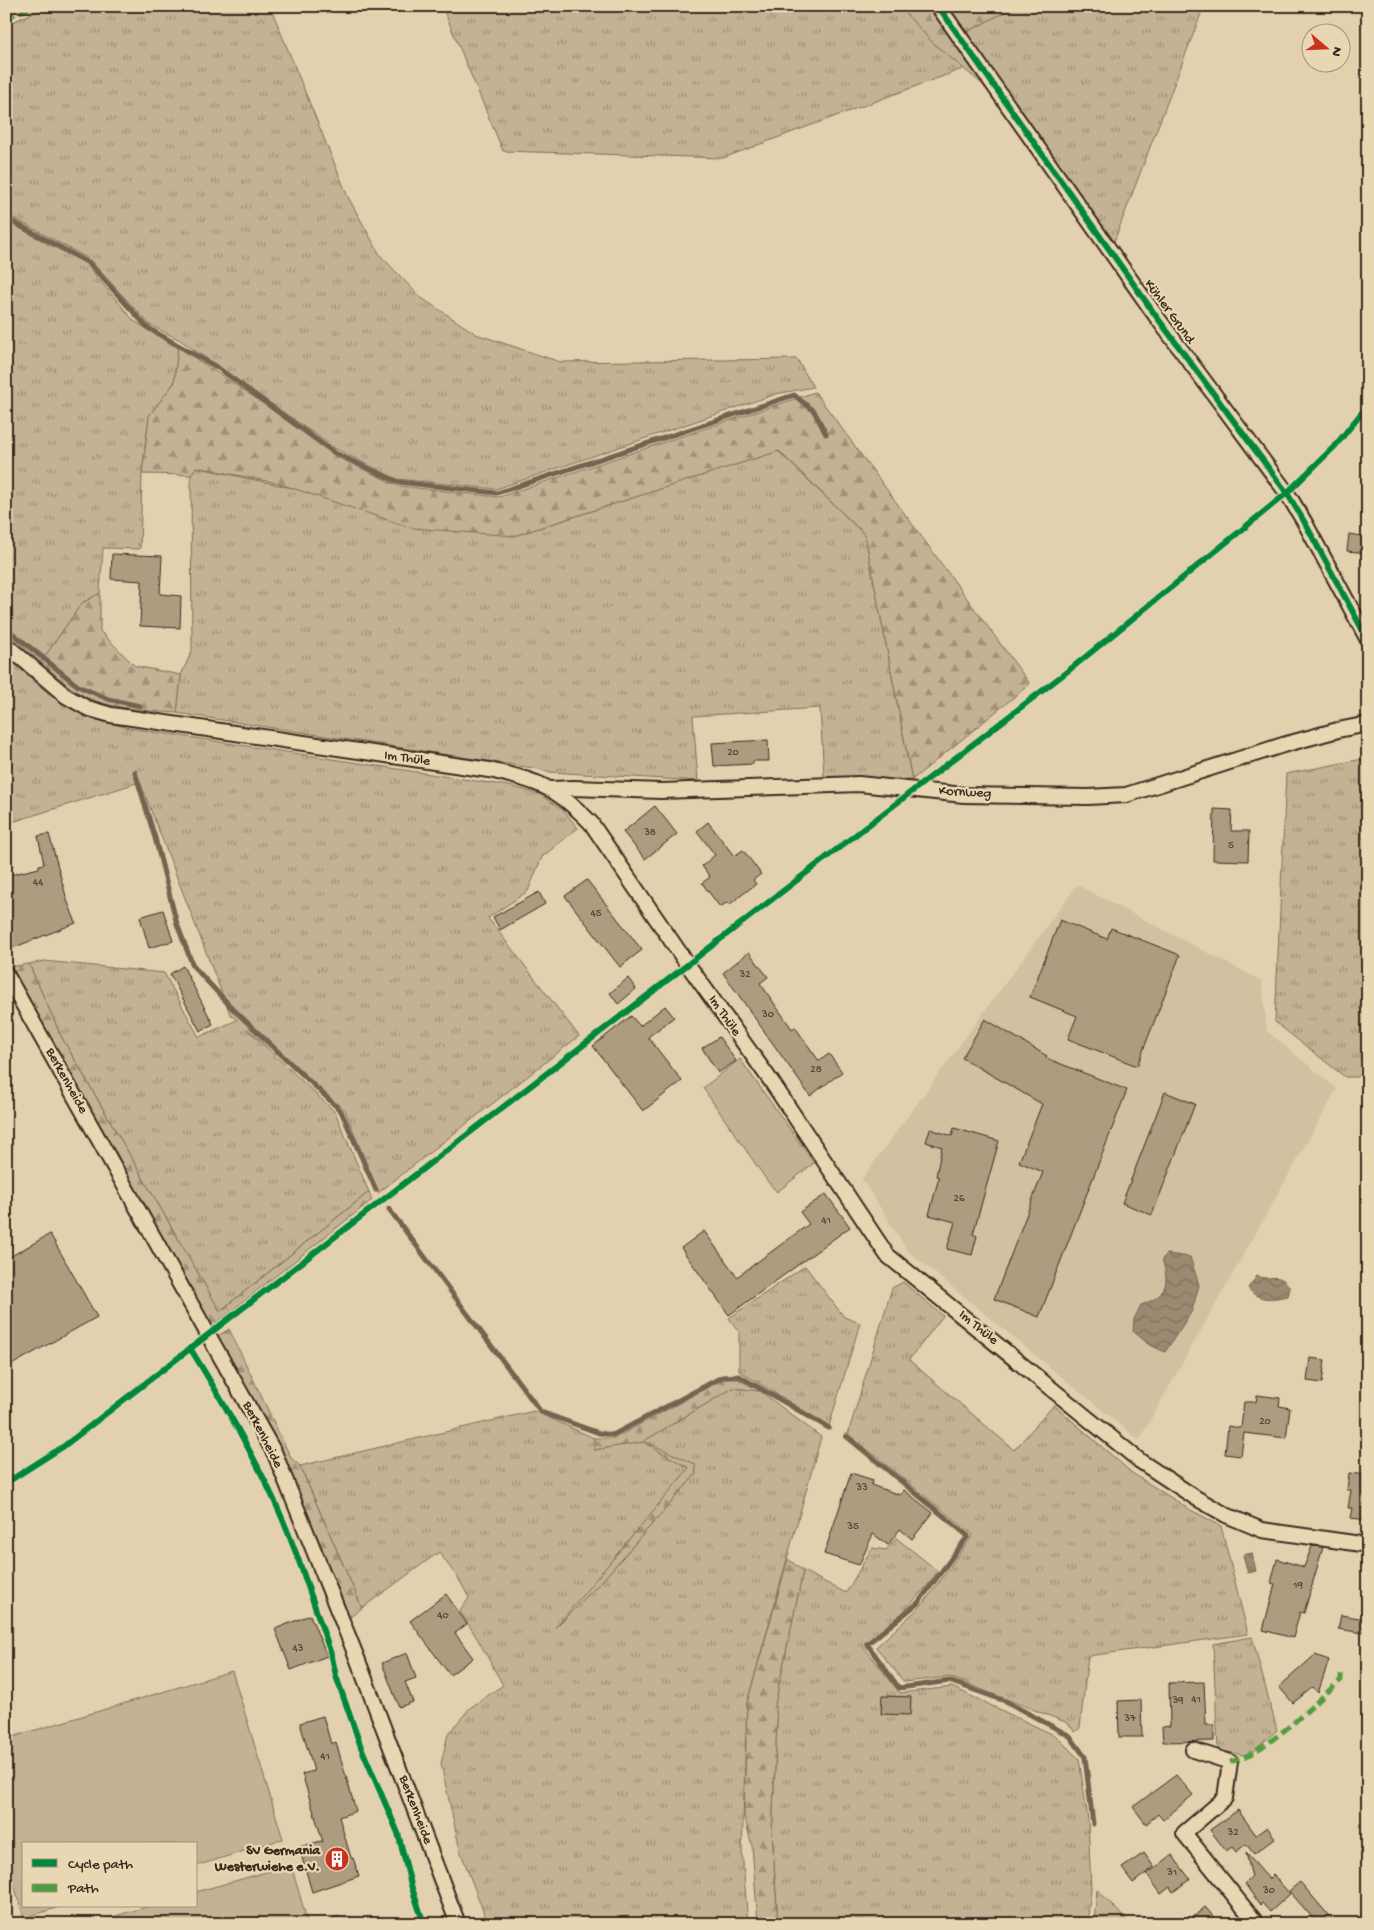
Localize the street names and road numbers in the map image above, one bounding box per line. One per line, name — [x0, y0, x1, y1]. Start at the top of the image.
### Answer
street label: Kühler Grund — [1140, 276, 1199, 349]
street label: Im Thüle — [383, 747, 432, 771]
street label: Kornweg — [938, 783, 992, 803]
street label: Im Thüle — [704, 992, 745, 1041]
street label: Berkenheide — [40, 1044, 91, 1118]
street label: Im Thüle — [955, 1307, 1002, 1350]
street label: Berkenheide — [237, 1398, 286, 1472]
street label: Berkenheide — [394, 1772, 436, 1848]

